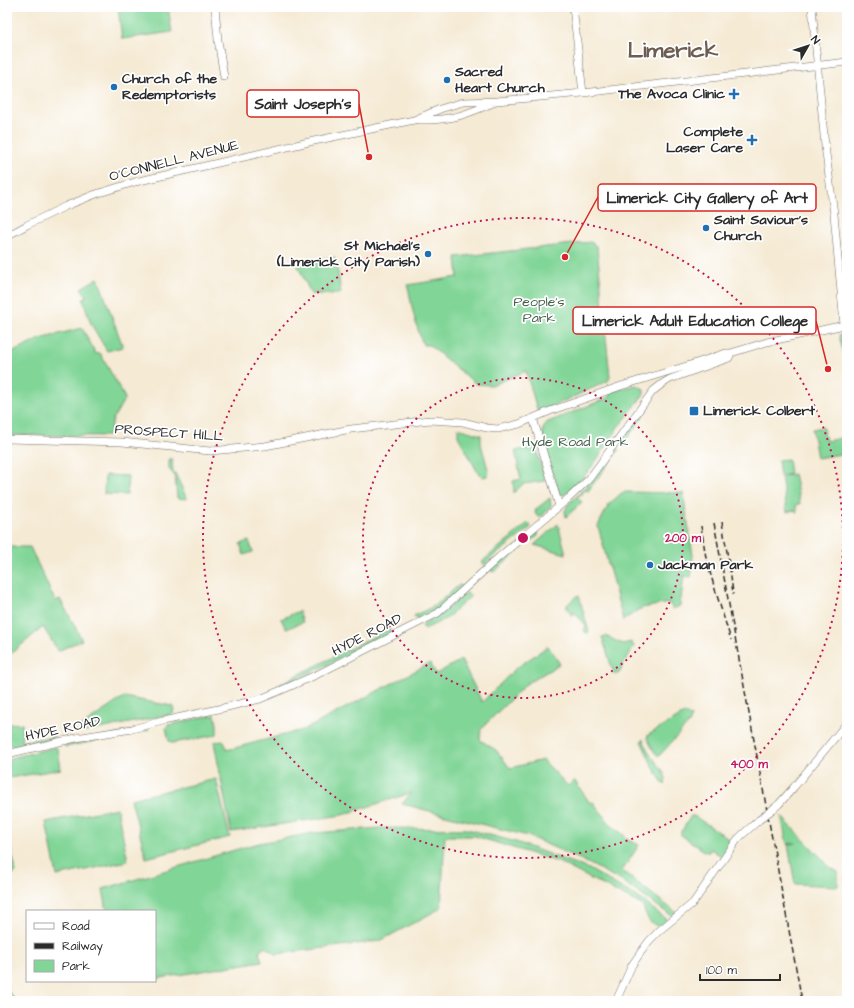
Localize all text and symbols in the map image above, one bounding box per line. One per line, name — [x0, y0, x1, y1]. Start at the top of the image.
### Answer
north arrow — [788, 26, 828, 66]
text: N — [807, 33, 823, 47]
district label: Limerick — [628, 35, 719, 66]
place label: Sacred Heart Church — [454, 62, 546, 98]
place label: Church of the Redemptorists — [122, 69, 217, 105]
marker: Sacred Heart Church — [442, 75, 452, 85]
marker: Church of the Redemptorists — [109, 82, 119, 92]
place label: The Avoca Clinic — [617, 84, 725, 104]
marker: The Avoca Clinic — [728, 88, 740, 100]
callout: Saint Joseph's — [247, 90, 359, 117]
text: Saint Joseph's — [254, 94, 352, 115]
place label: Complete Laser Care — [666, 122, 743, 158]
marker: Complete Laser Care — [746, 134, 758, 146]
street label: O'CONNELL AVENUE — [107, 135, 242, 187]
callout: Limerick City Gallery of Art — [598, 184, 816, 211]
text: Limerick City Gallery of Art — [606, 188, 809, 210]
place label: Saint Saviour's Church — [713, 210, 808, 246]
marker: Saint Saviour's Church — [701, 223, 711, 233]
place label: St Michael's (Limerick City Parish) — [276, 236, 420, 272]
marker: St Michael's (Limerick City Parish) — [423, 249, 433, 259]
park label: People's Park — [513, 292, 565, 328]
callout: Limerick Adult Education College — [573, 307, 816, 334]
text: Limerick Adult Education College — [582, 311, 808, 334]
place label: Limerick Colbert — [703, 401, 815, 421]
marker: Limerick Colbert — [688, 405, 700, 417]
street label: PROSPECT HILL — [114, 419, 224, 447]
park label: Hyde Road Park — [522, 432, 629, 452]
text: 200 m — [664, 530, 702, 547]
centre of rings — [516, 531, 530, 545]
place label: Jackman Park — [657, 555, 753, 575]
marker: Jackman Park — [645, 560, 655, 570]
street label: HYDE ROAD — [328, 609, 406, 661]
street label: HYDE ROAD — [24, 711, 102, 747]
text: 400 m — [730, 756, 768, 773]
legend — [26, 910, 156, 982]
text: Road — [62, 918, 90, 935]
text: Railway — [62, 938, 103, 956]
scale bar — [700, 956, 780, 982]
text: Park — [62, 958, 90, 975]
text: 100 m — [706, 962, 737, 979]

